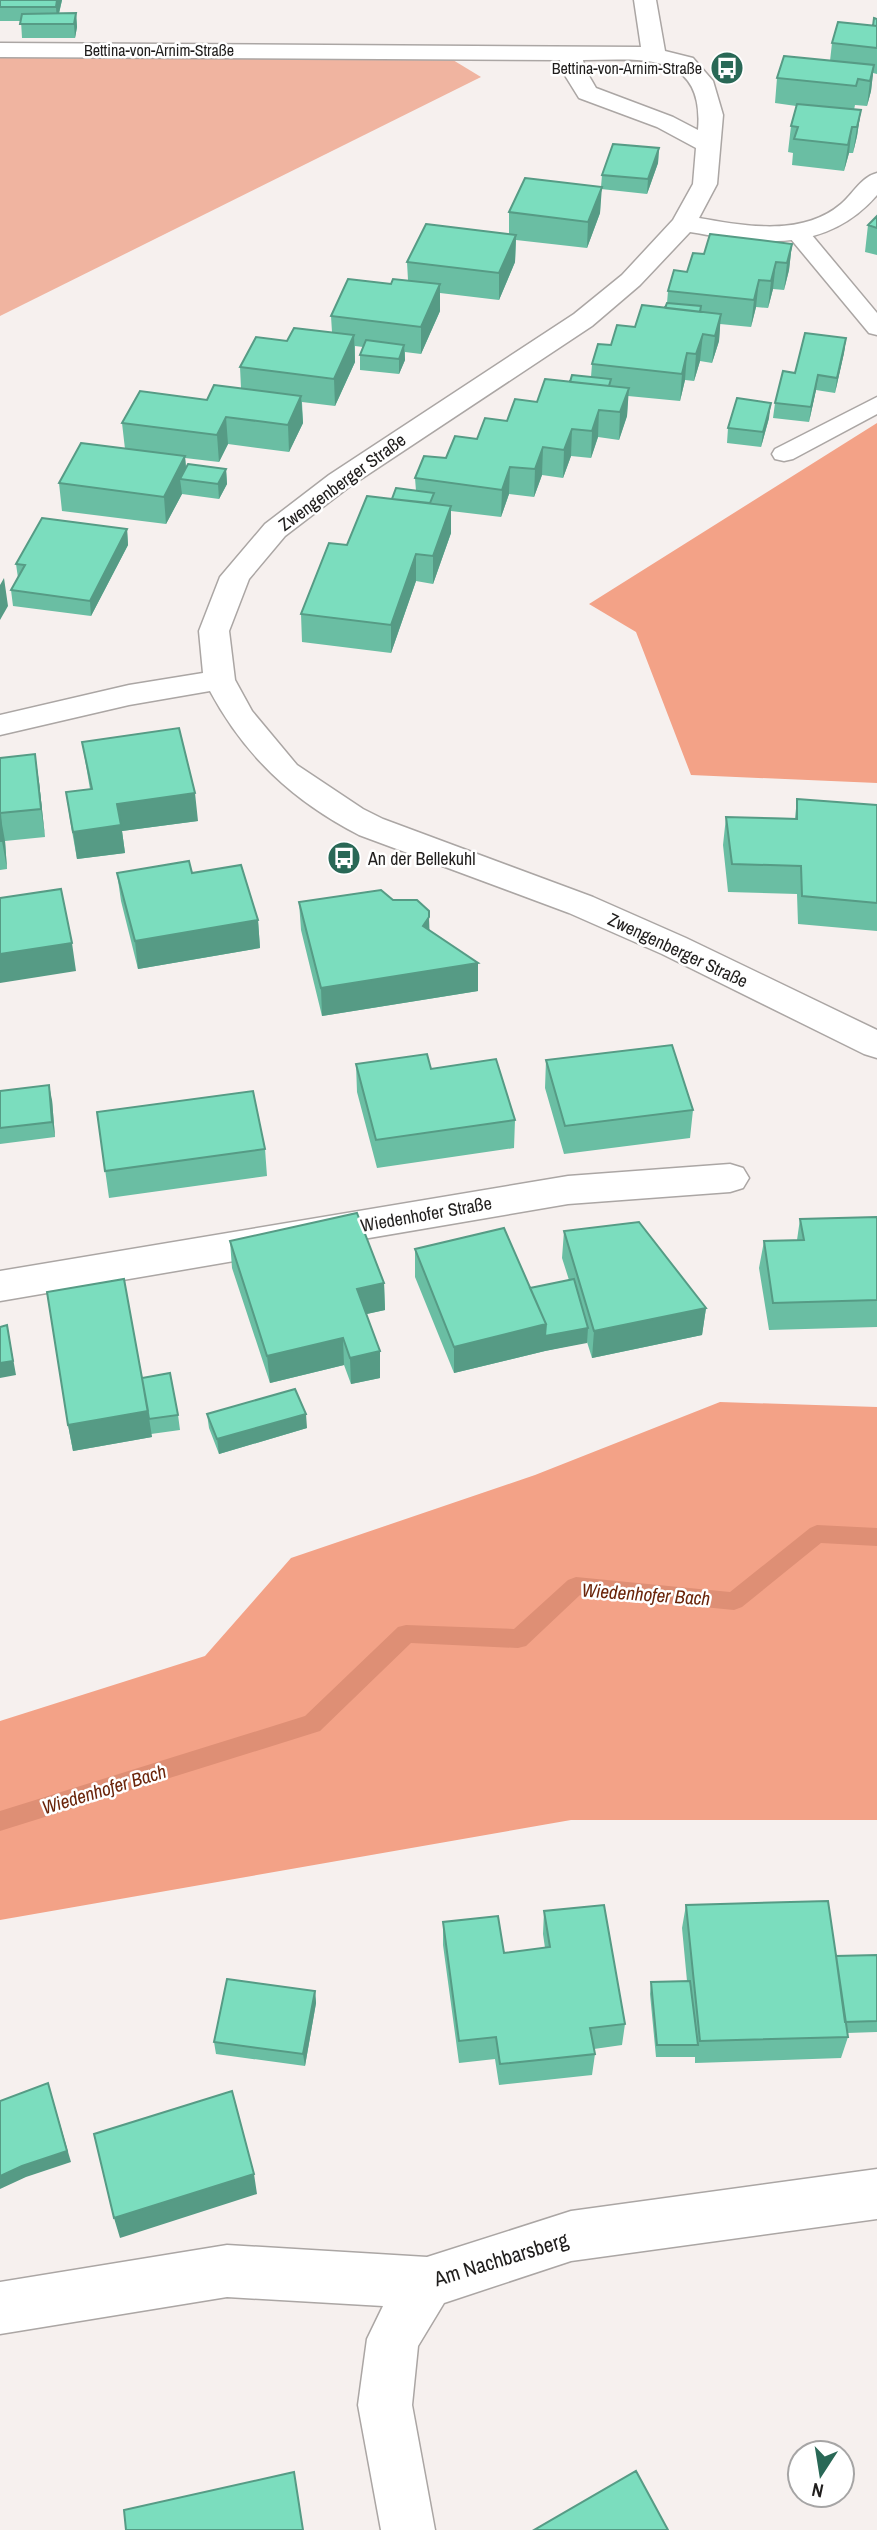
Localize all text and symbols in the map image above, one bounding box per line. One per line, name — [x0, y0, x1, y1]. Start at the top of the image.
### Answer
street label: Bettina-von-Arnim-Straße — [84, 39, 234, 61]
bus stop icon: Bettina-von-Arnim-Straße — [708, 49, 746, 87]
place label: Bettina-von-Arnim-Straße — [552, 57, 702, 79]
street label: Zwengenberger Straße — [273, 427, 411, 537]
bus stop icon: An der Bellekuhl — [325, 839, 363, 877]
place label: An der Bellekuhl — [367, 846, 475, 871]
street label: Zwengenberger Straße — [604, 907, 752, 993]
street label: Wiedenhofer Straße — [358, 1190, 494, 1238]
water label: Wiedenhofer Bach — [581, 1577, 711, 1611]
water label: Wiedenhofer Bach — [39, 1758, 169, 1820]
street label: Am Nachbarsberg — [429, 2225, 572, 2293]
north arrow — [786, 2439, 856, 2509]
text: N — [809, 2477, 826, 2505]

